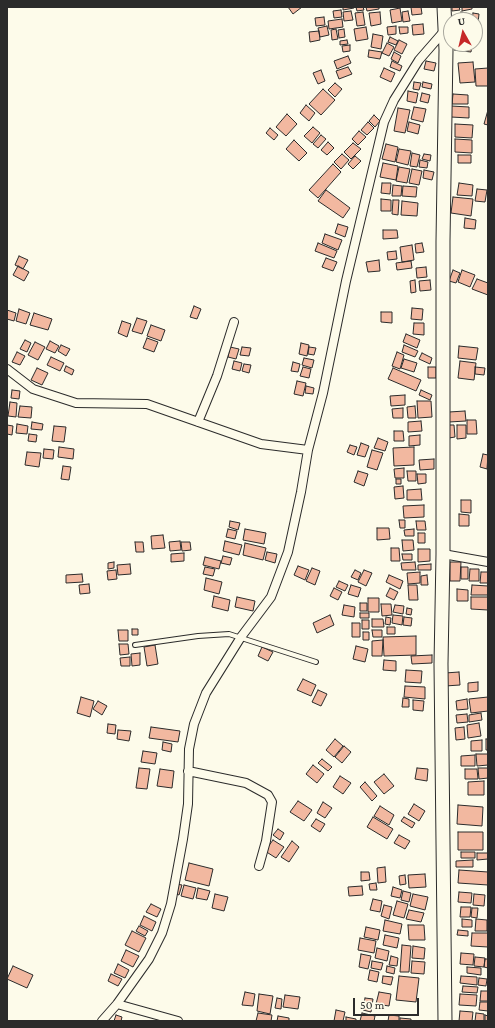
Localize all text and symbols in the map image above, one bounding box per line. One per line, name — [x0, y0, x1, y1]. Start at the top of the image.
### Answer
north arrow — [443, 12, 483, 52]
text: U — [457, 15, 466, 28]
scale bar — [355, 990, 421, 1016]
text: 50 m — [360, 998, 384, 1012]

